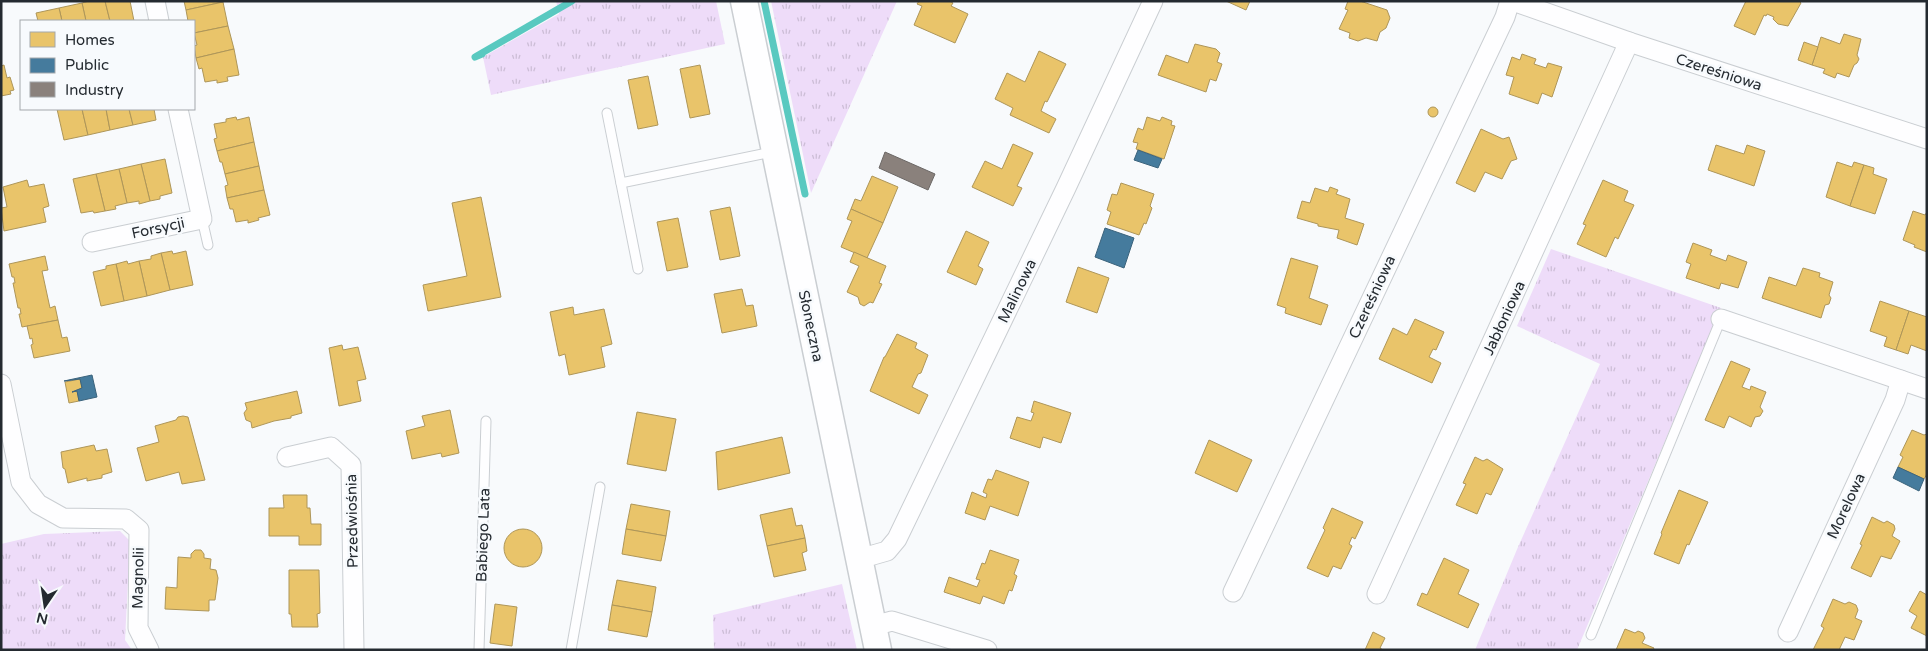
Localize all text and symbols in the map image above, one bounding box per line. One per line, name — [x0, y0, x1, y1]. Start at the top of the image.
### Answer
legend — [20, 20, 195, 110]
text: Homes — [65, 31, 115, 49]
street label: Czereśniowa — [1674, 50, 1764, 94]
text: Public — [65, 56, 109, 74]
text: Industry — [65, 81, 124, 99]
street label: Forsycji — [130, 214, 186, 242]
street label: Czereśniowa — [1345, 253, 1399, 341]
street label: Malinowa — [994, 256, 1040, 326]
street label: Jabłoniowa — [1479, 278, 1529, 358]
street label: Słoneczna — [795, 288, 827, 364]
street label: Morelowa — [1823, 470, 1869, 542]
street label: Przedwiośnia — [342, 474, 362, 568]
street label: Babiego Lata — [472, 488, 494, 582]
street label: Magnolii — [128, 547, 148, 609]
north arrow — [20, 581, 70, 631]
text: N — [35, 609, 50, 628]

